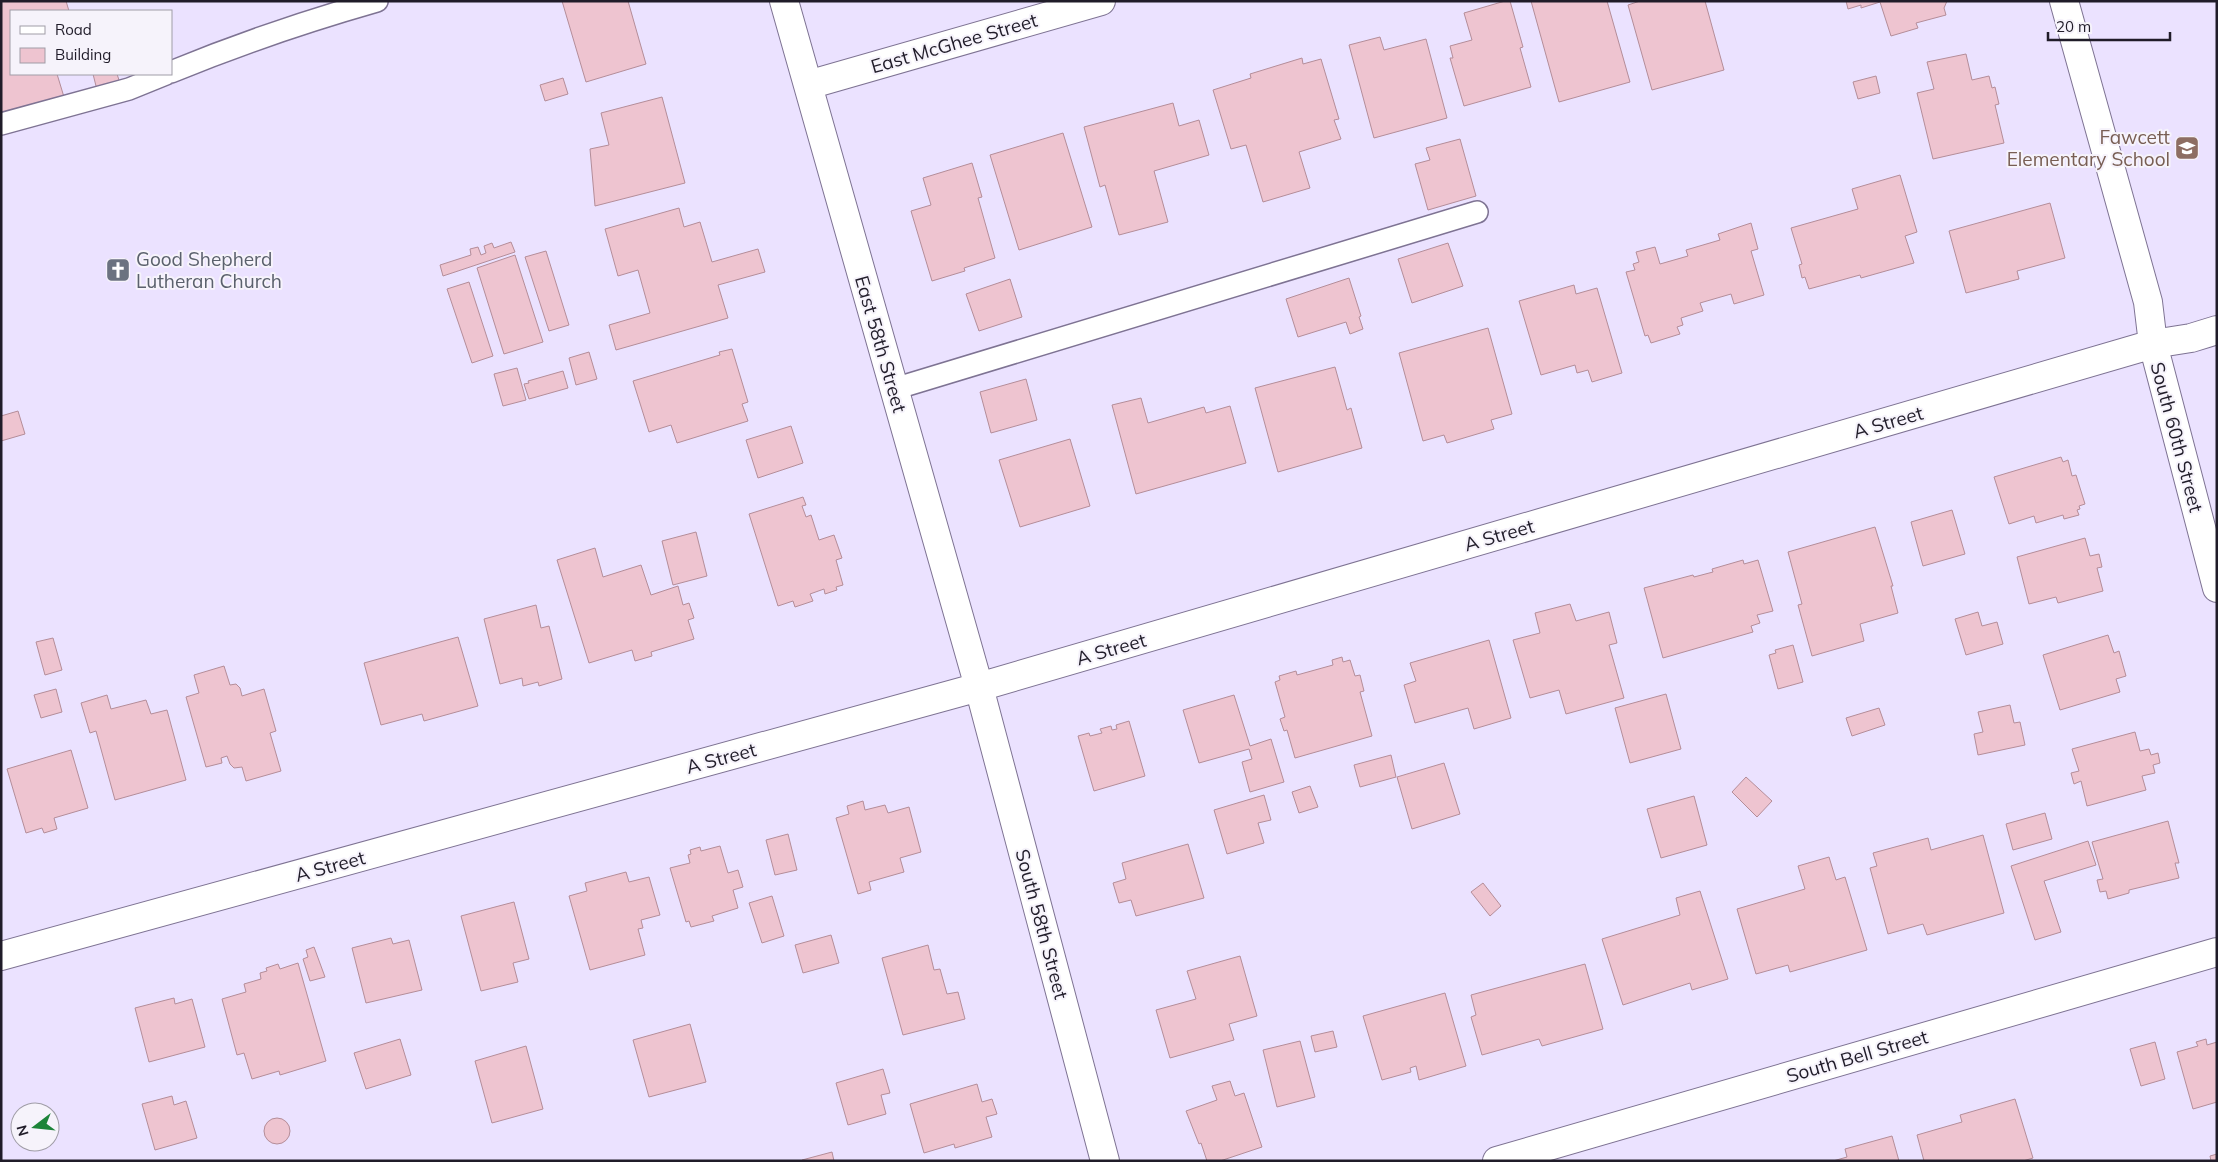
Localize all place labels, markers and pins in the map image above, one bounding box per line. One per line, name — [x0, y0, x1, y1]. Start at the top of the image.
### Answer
place label: Fawcett Elementary School — [2007, 125, 2170, 171]
school or university icon: Fawcett Elementary School — [2174, 135, 2200, 161]
place label: Good Shepherd Lutheran Church — [136, 247, 282, 293]
church icon: Good Shepherd Lutheran Church — [105, 257, 131, 283]

